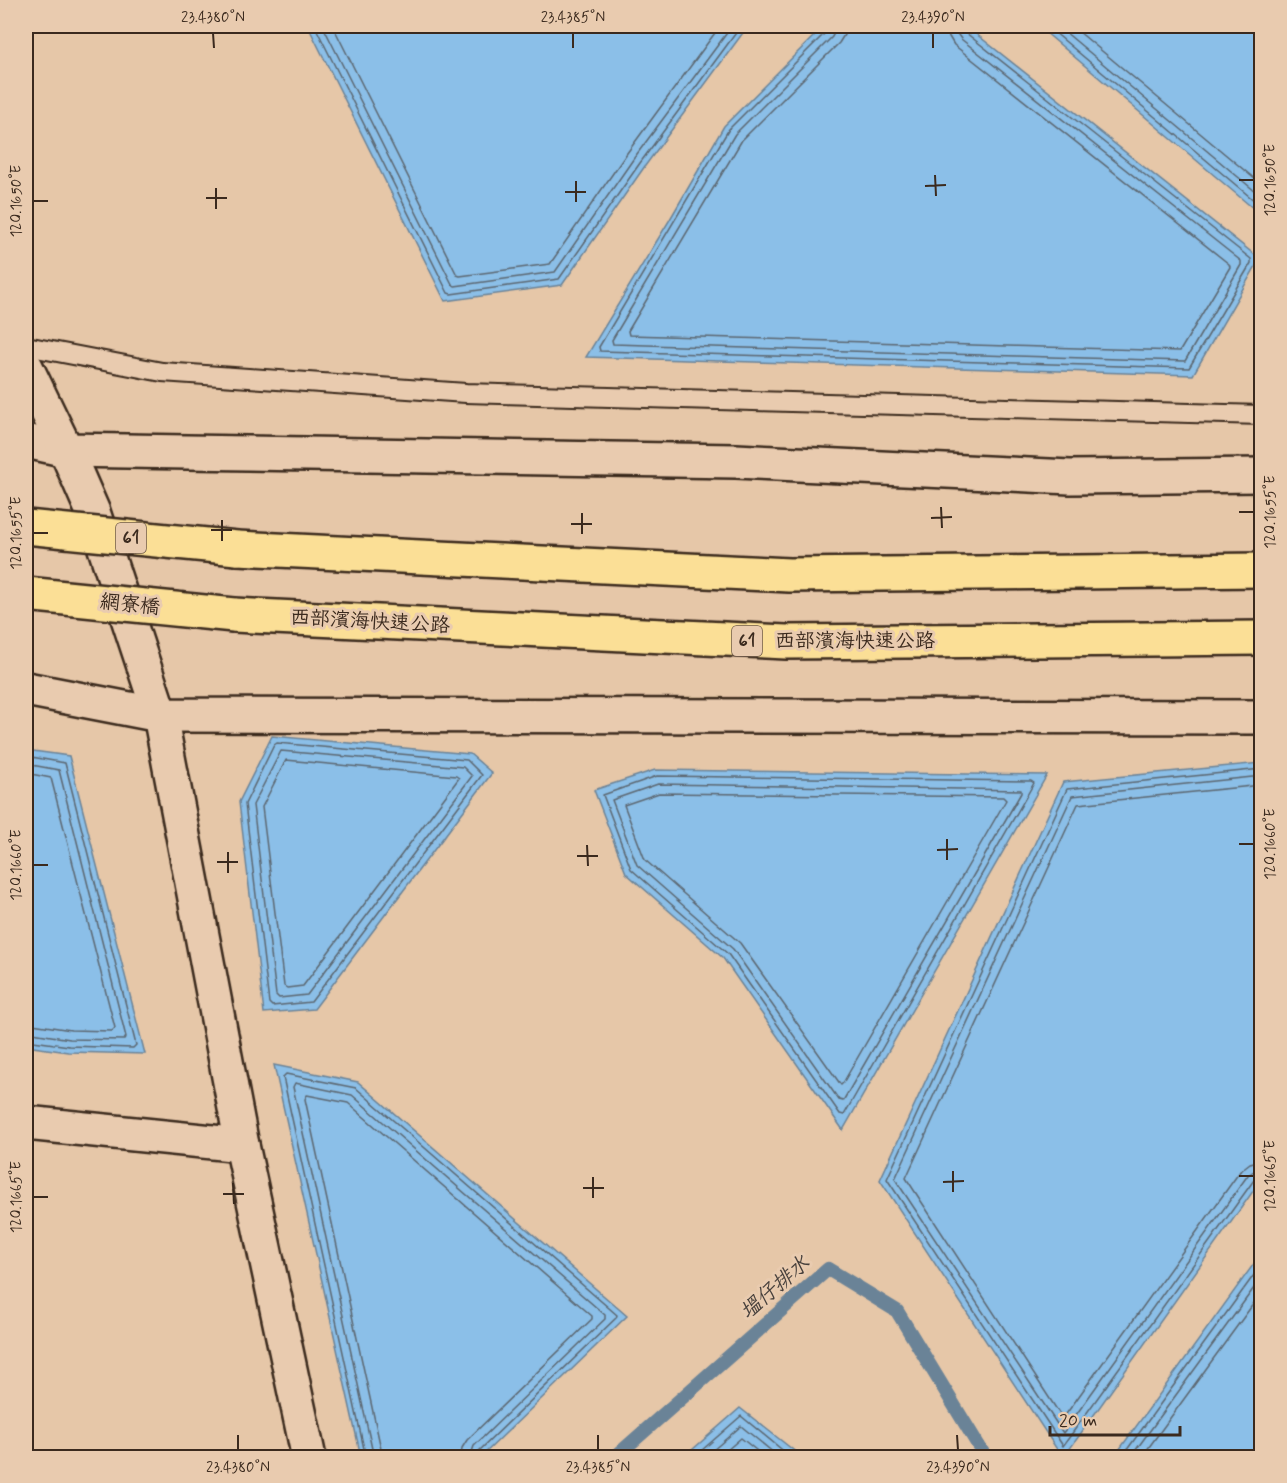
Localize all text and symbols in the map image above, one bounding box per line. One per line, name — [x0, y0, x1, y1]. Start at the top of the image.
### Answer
text: 23.4380°N — [181, 8, 245, 28]
text: 23.4385°N — [541, 8, 605, 28]
text: 23.4390°N — [901, 8, 965, 28]
text: 120.1650°E — [1261, 143, 1281, 216]
text: 120.1650°E — [7, 164, 27, 237]
text: 120.1655°E — [1261, 475, 1281, 549]
text: 120.1655°E — [7, 496, 27, 570]
road number: 61 — [116, 523, 146, 553]
street label: 網寮橋 — [99, 588, 161, 622]
street label: 西部濱海快速公路 — [289, 604, 452, 640]
road number: 61 — [732, 626, 762, 656]
street label: 西部濱海快速公路 — [775, 628, 936, 655]
text: 120.1660°E — [1261, 808, 1281, 880]
text: 120.1660°E — [7, 829, 27, 901]
text: 120.1665°E — [1261, 1140, 1281, 1212]
text: 120.1665°E — [7, 1161, 27, 1233]
water label: 塭仔排水 — [734, 1249, 817, 1326]
scale bar — [1050, 1399, 1180, 1437]
text: 20 m — [1059, 1409, 1097, 1433]
text: 23.4380°N — [206, 1458, 270, 1478]
text: 23.4385°N — [566, 1458, 630, 1478]
text: 23.4390°N — [926, 1458, 990, 1478]

